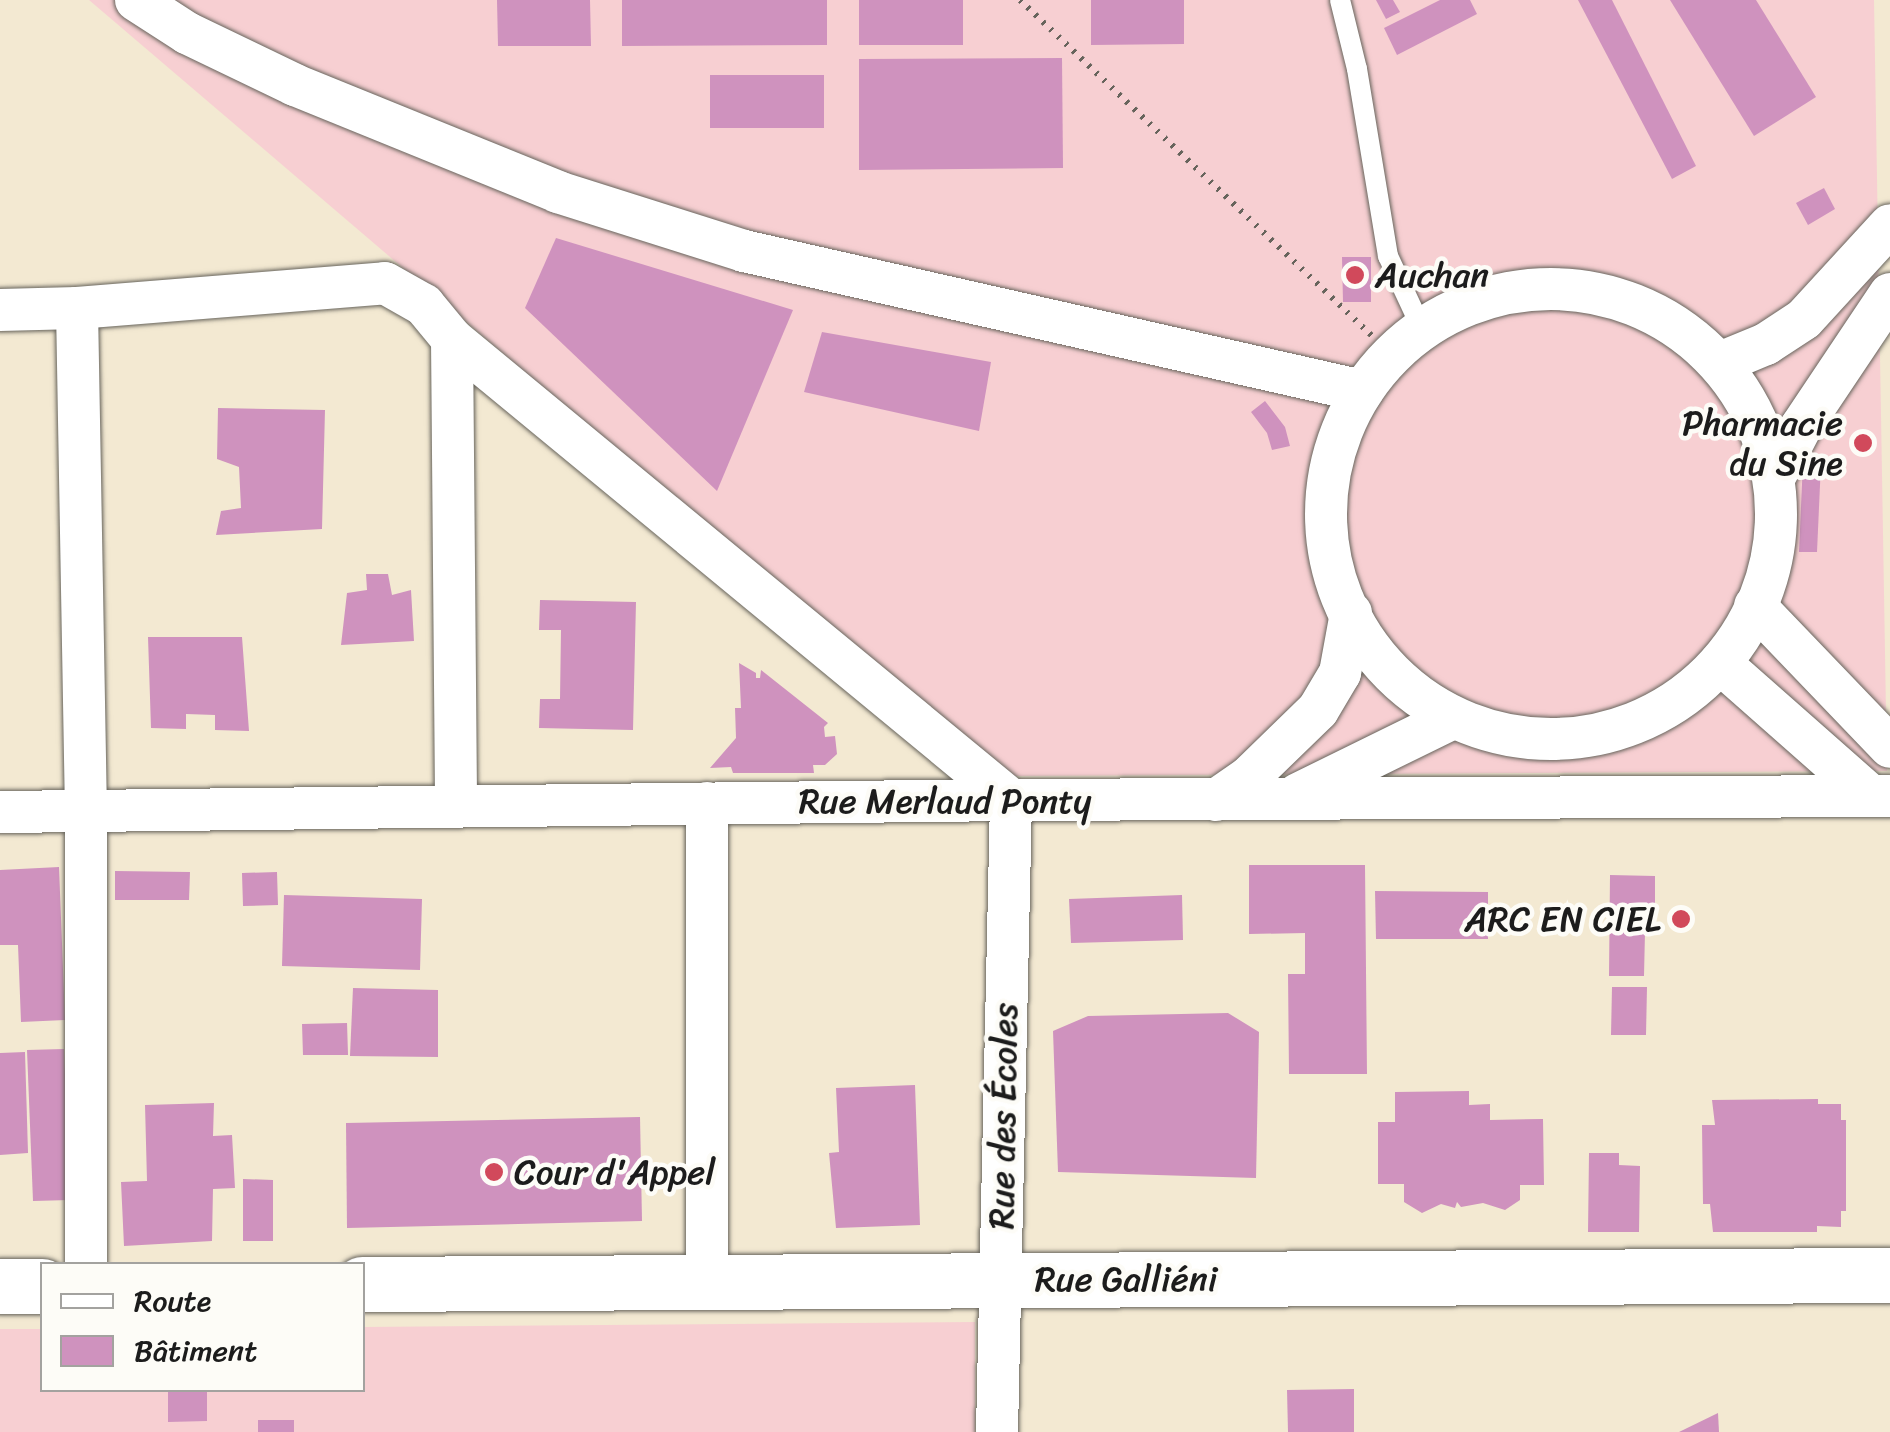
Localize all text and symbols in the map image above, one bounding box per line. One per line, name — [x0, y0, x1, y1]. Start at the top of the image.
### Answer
place label: Auchan — [1375, 254, 1489, 296]
marker: Auchan — [1344, 264, 1366, 286]
place label: Pharmacie du Sine — [1682, 402, 1843, 484]
marker: Pharmacie du Sine — [1852, 432, 1874, 454]
street label: Rue Merlaud Ponty — [799, 780, 1091, 822]
place label: ARC EN CIEL — [1462, 898, 1661, 940]
marker: ARC EN CIEL — [1670, 908, 1692, 930]
street label: Rue des Écoles — [980, 1003, 1026, 1229]
place label: Cour d'Appel — [514, 1151, 715, 1193]
marker: Cour d'Appel — [483, 1161, 505, 1183]
street label: Rue Galliéni — [1035, 1258, 1217, 1300]
legend — [40, 1262, 365, 1392]
text: Route — [134, 1274, 211, 1328]
text: Bâtiment — [134, 1324, 257, 1378]

